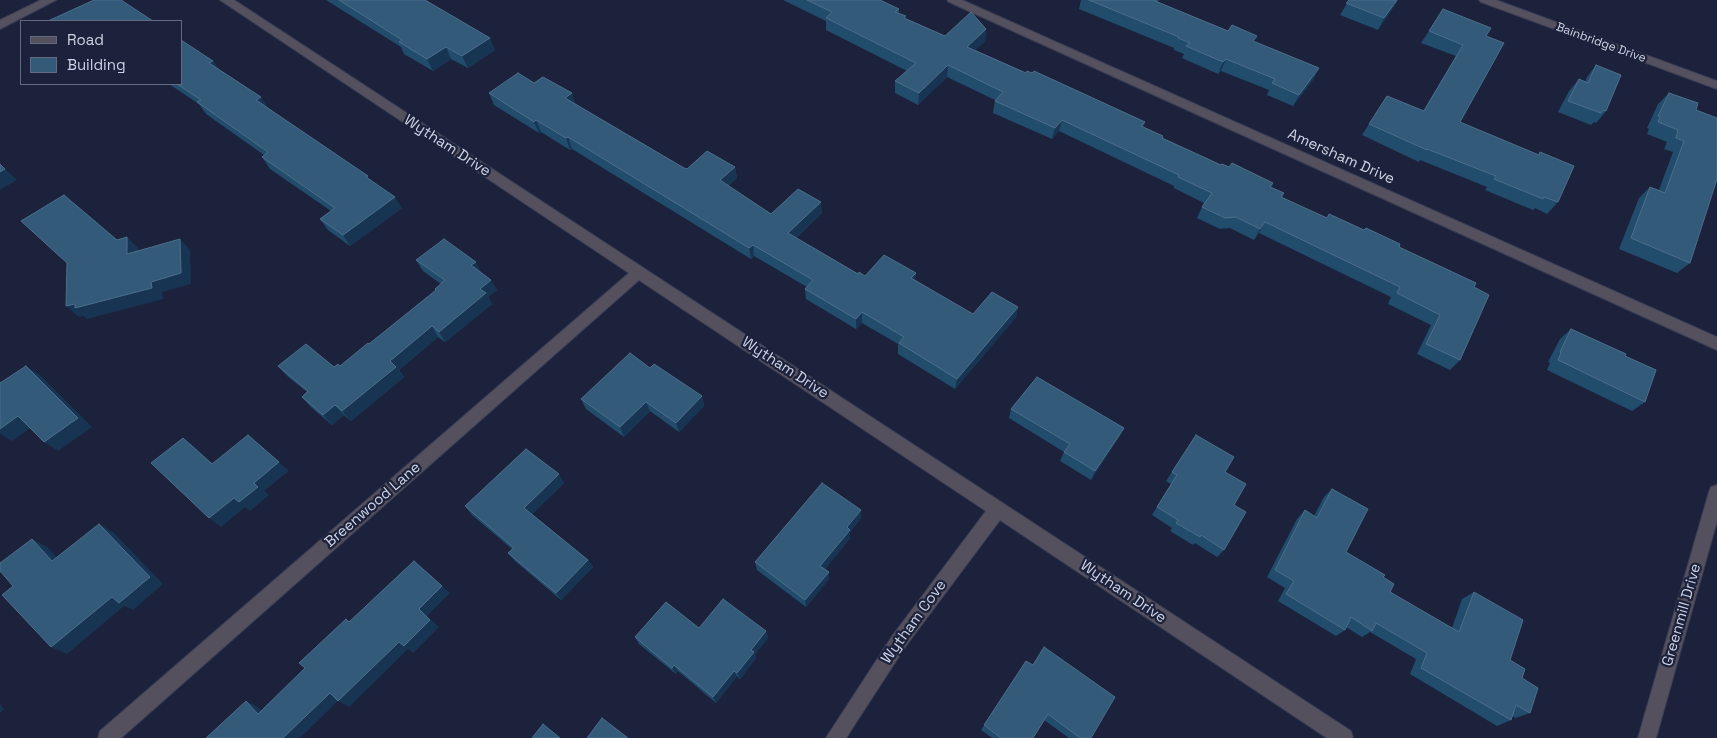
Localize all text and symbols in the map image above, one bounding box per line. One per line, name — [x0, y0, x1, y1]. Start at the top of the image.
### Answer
legend — [20, 20, 182, 85]
street label: Bainbridge Drive — [1554, 20, 1648, 66]
text: Road — [67, 30, 104, 49]
text: Building — [67, 55, 126, 74]
street label: Wytham Drive — [400, 111, 494, 181]
street label: Amersham Drive — [1285, 125, 1397, 189]
street label: Wytham Drive — [738, 333, 832, 403]
street label: Breenwood Lane — [321, 459, 425, 551]
street label: Wytham Drive — [1077, 557, 1169, 627]
street label: Greenmill Drive — [1659, 562, 1705, 668]
street label: Wytham Cove — [878, 577, 950, 667]

